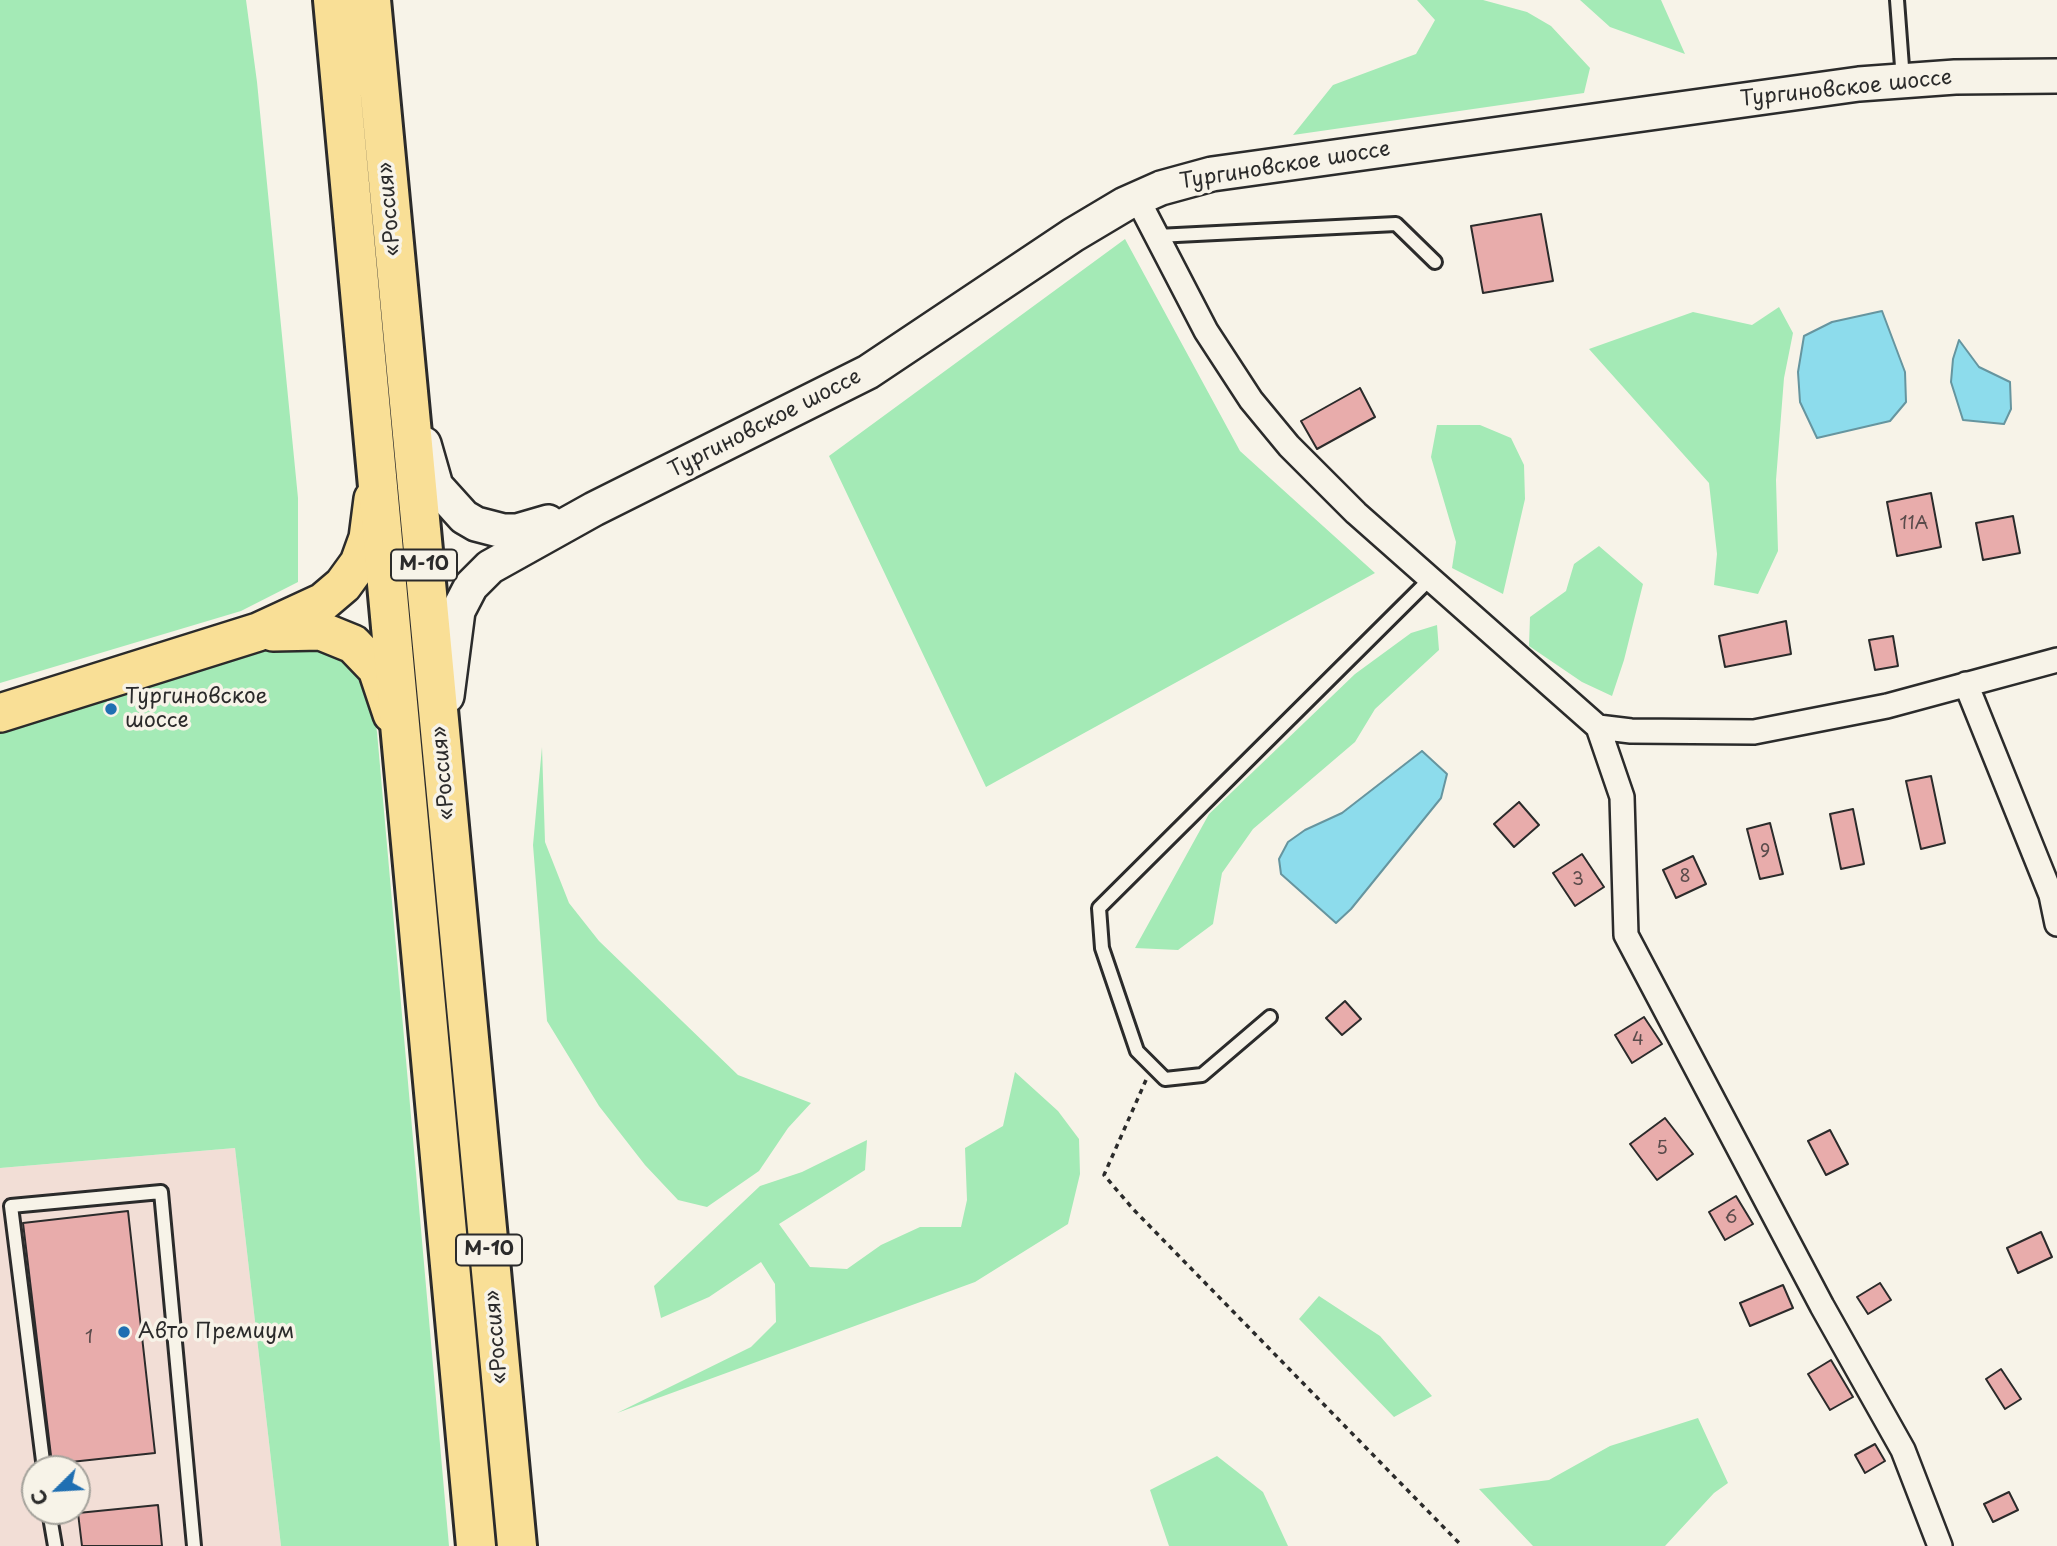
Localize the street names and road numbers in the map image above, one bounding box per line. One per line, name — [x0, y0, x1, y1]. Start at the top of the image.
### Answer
street label: Тургиновское шоссе — [1739, 65, 1953, 113]
street label: Тургиновское шоссе — [1178, 137, 1392, 195]
street label: «Россия» — [373, 161, 407, 257]
street label: Тургиновское шоссе — [664, 364, 866, 484]
road number: М-10 — [391, 550, 457, 580]
street label: «Россия» — [427, 725, 461, 821]
road number: М-10 — [456, 1234, 522, 1266]
street label: «Россия» — [480, 1289, 514, 1385]

